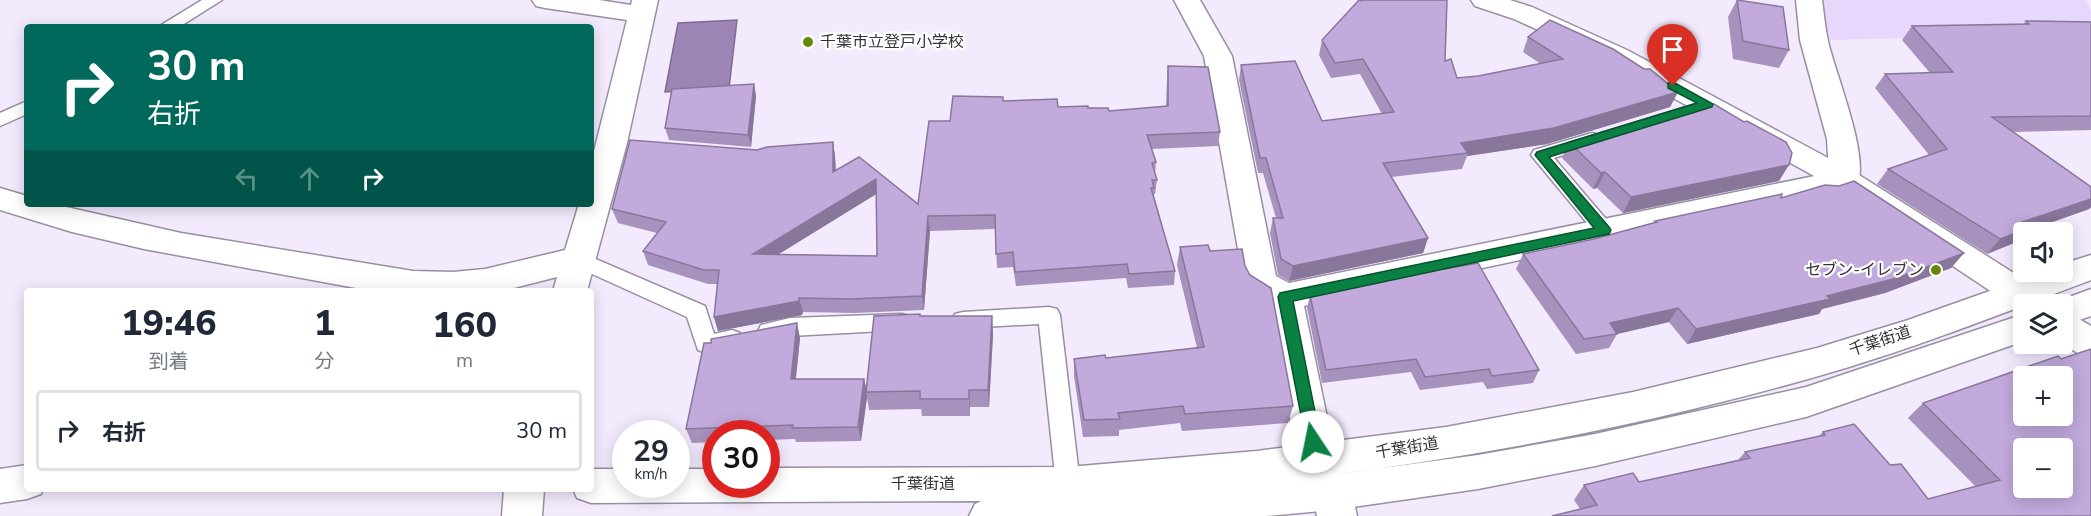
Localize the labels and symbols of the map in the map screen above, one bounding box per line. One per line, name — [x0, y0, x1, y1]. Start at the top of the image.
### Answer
pin — [1647, 24, 1698, 86]
place label: 千葉市立登戸小学校 — [820, 31, 964, 53]
marker: 千葉市立登戸小学校 — [801, 35, 815, 49]
place label: セブン-イレブン — [1805, 259, 1924, 281]
marker: セブン-イレブン — [1929, 263, 1943, 277]
street label: 千葉街道 — [1846, 321, 1914, 361]
position arrow — [1281, 410, 1345, 474]
speed limit sign: 30 — [702, 420, 780, 498]
street label: 千葉街道 — [1374, 432, 1440, 464]
street label: 千葉街道 — [891, 473, 955, 495]

